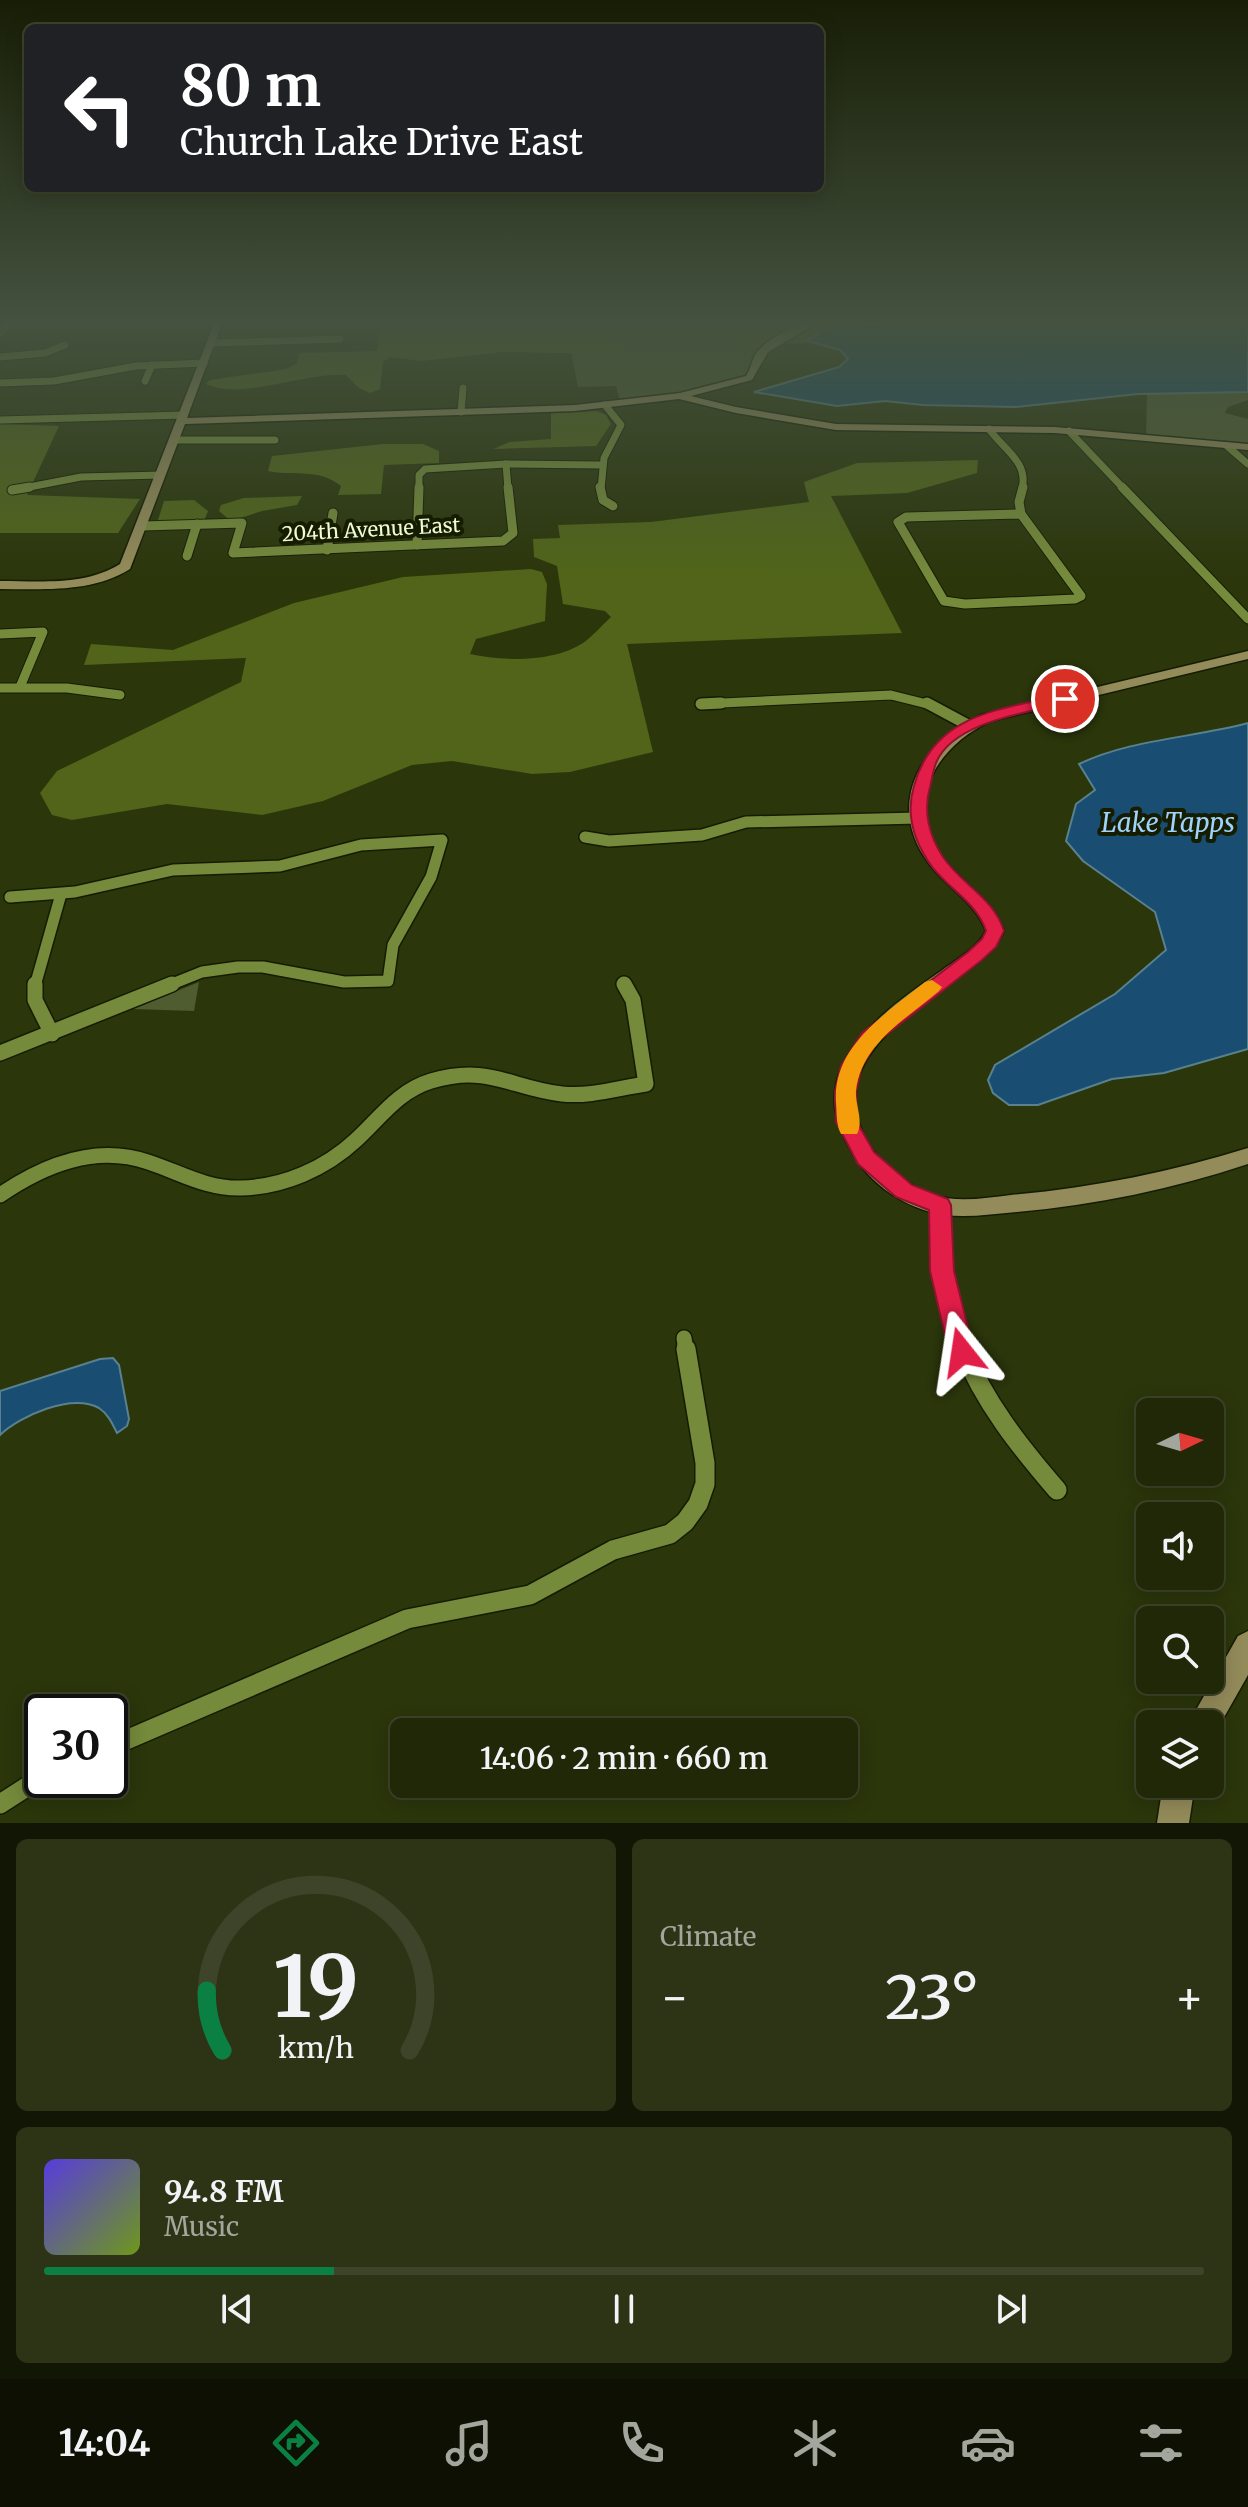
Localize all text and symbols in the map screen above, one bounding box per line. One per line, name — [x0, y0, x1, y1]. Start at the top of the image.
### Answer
text: 80 m — [180, 51, 321, 121]
icon: left — [48, 56, 152, 160]
text: Church Lake Drive East — [180, 120, 583, 165]
street label: 204th Avenue East — [281, 512, 461, 546]
pin — [1031, 665, 1099, 733]
icon: arrive — [1043, 677, 1087, 721]
water label: Lake Tapps — [1101, 806, 1235, 839]
position arrow — [920, 1310, 1004, 1394]
north arrow — [1136, 1398, 1224, 1486]
map controls — [1136, 1398, 1224, 1798]
button: sound — [1136, 1502, 1224, 1590]
button: search — [1136, 1606, 1224, 1694]
speed limit sign: 30 — [24, 1694, 128, 1798]
button: layers — [1136, 1710, 1224, 1798]
text: 14:06 · 2 min · 660 m — [480, 1739, 768, 1777]
text: Climate — [660, 1920, 756, 1953]
text: 19 — [273, 1935, 359, 2040]
text: 23° — [885, 1960, 979, 2035]
text: − — [660, 1970, 689, 2025]
text: + — [1175, 1970, 1204, 2025]
text: km/h — [278, 2030, 354, 2066]
text: 94.8 FM — [164, 2172, 284, 2210]
text: Music — [164, 2210, 239, 2243]
icon: previous — [215, 2287, 259, 2331]
icon: pause — [602, 2287, 646, 2331]
icon: next — [989, 2287, 1033, 2331]
icon: directions — [268, 2415, 324, 2471]
icon: music — [441, 2415, 497, 2471]
icon: phone — [614, 2415, 670, 2471]
icon: climate — [787, 2415, 843, 2471]
icon: car — [960, 2415, 1016, 2471]
icon: filters — [1133, 2415, 1189, 2471]
text: 14:04 — [59, 2421, 150, 2466]

